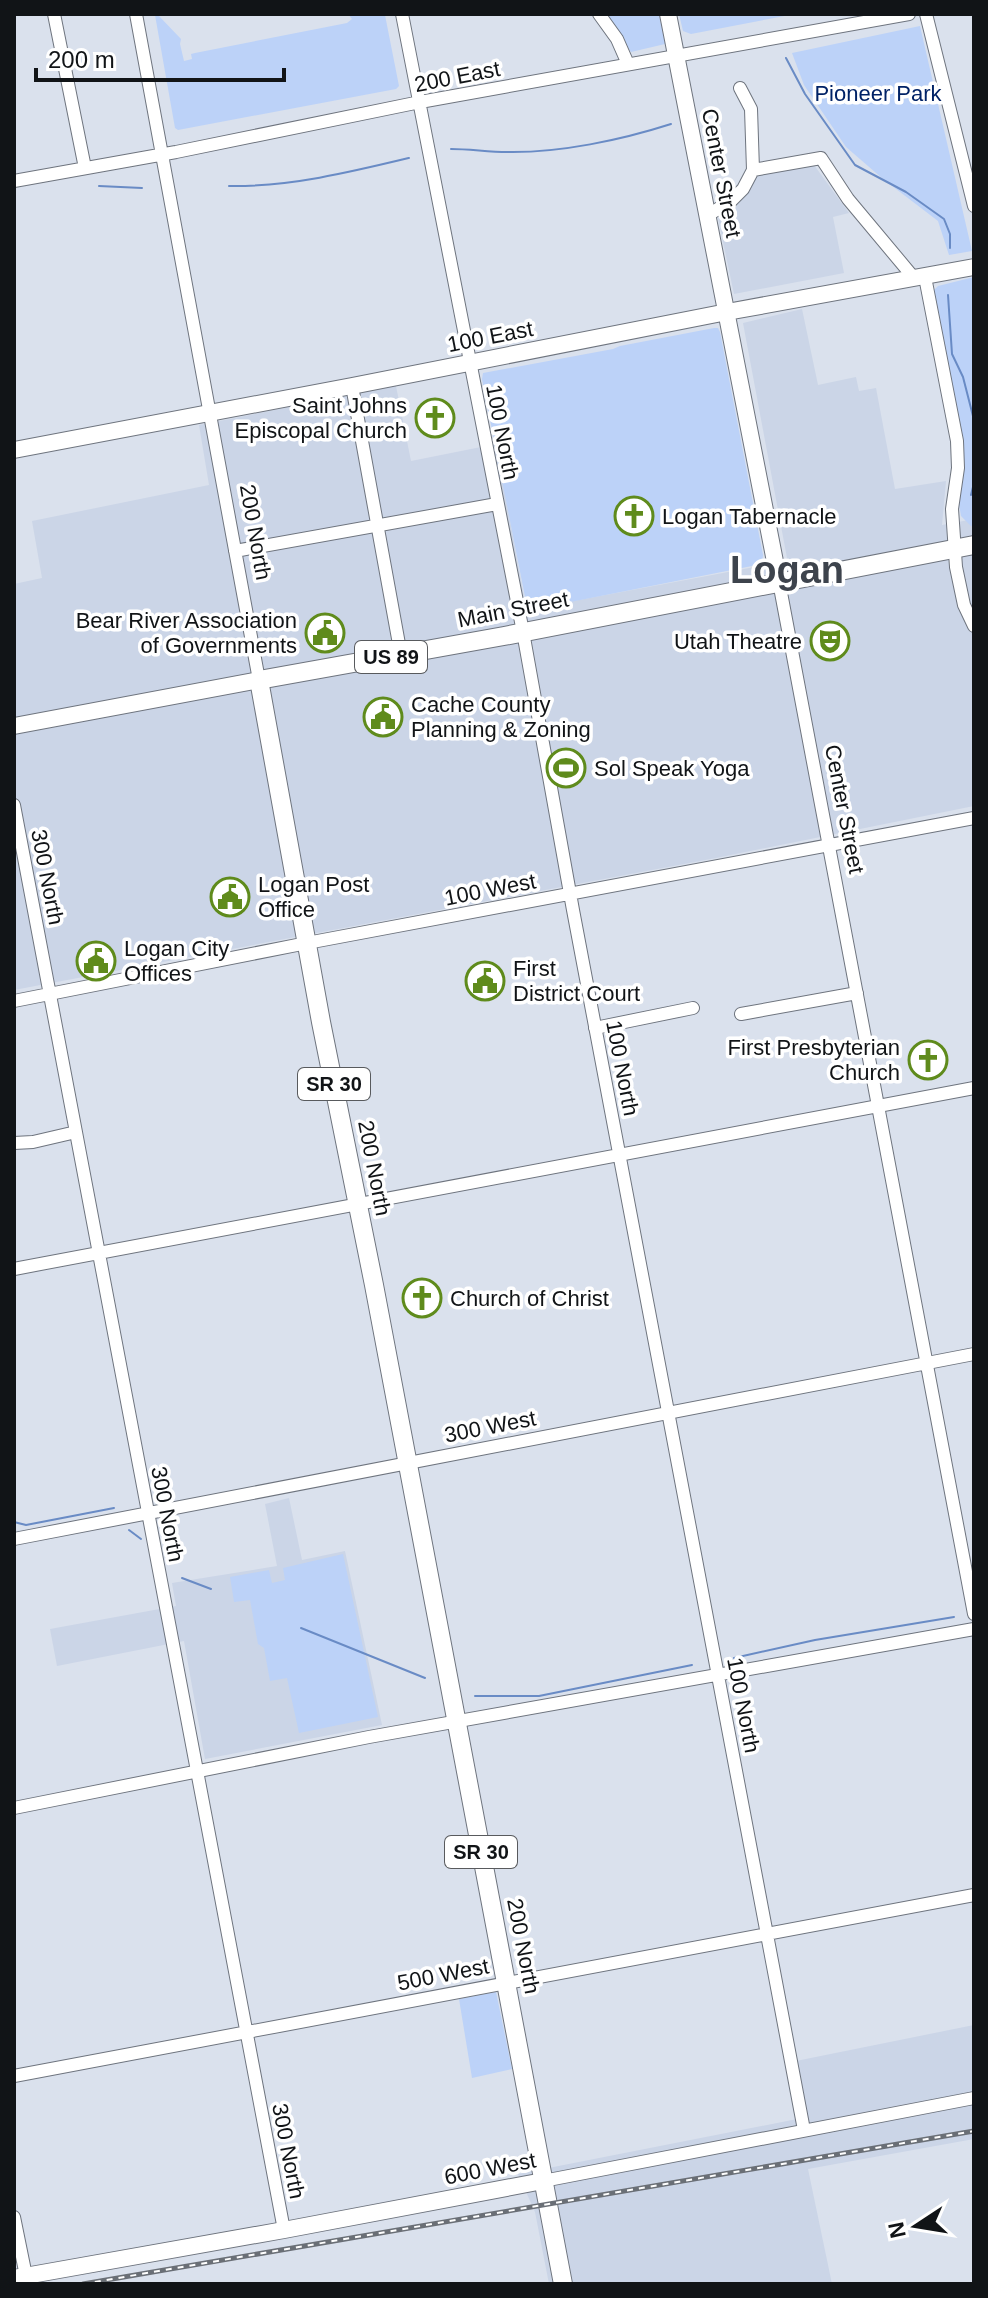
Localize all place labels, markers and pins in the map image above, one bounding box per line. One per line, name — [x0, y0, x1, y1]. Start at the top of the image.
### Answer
place label: Saint Johns Episcopal Church — [235, 393, 407, 443]
church icon: Saint Johns Episcopal Church — [414, 397, 456, 439]
church icon: Logan Tabernacle — [613, 495, 655, 537]
place label: Logan Tabernacle — [662, 504, 837, 529]
place label: Bear River Association of Governments — [76, 608, 297, 658]
public building icon: Bear River Association of Governments — [304, 612, 346, 654]
theatre icon: Utah Theatre — [809, 620, 851, 662]
place label: Utah Theatre — [674, 629, 802, 654]
place label: Cache County Planning & Zoning — [411, 692, 591, 742]
public building icon: Cache County Planning & Zoning — [362, 696, 404, 738]
sports icon: Sol Speak Yoga — [545, 747, 587, 789]
place label: Sol Speak Yoga — [594, 756, 750, 781]
place label: Logan Post Office — [258, 872, 369, 922]
public building icon: Logan Post Office — [209, 876, 251, 918]
place label: Logan City Offices — [124, 936, 229, 986]
public building icon: Logan City Offices — [75, 940, 117, 982]
place label: First District Court — [513, 956, 640, 1006]
public building icon: First District Court — [464, 960, 506, 1002]
place label: First Presbyterian Church — [728, 1035, 900, 1085]
church icon: First Presbyterian Church — [907, 1039, 949, 1081]
church icon: Church of Christ — [401, 1277, 443, 1319]
place label: Church of Christ — [450, 1286, 609, 1311]

